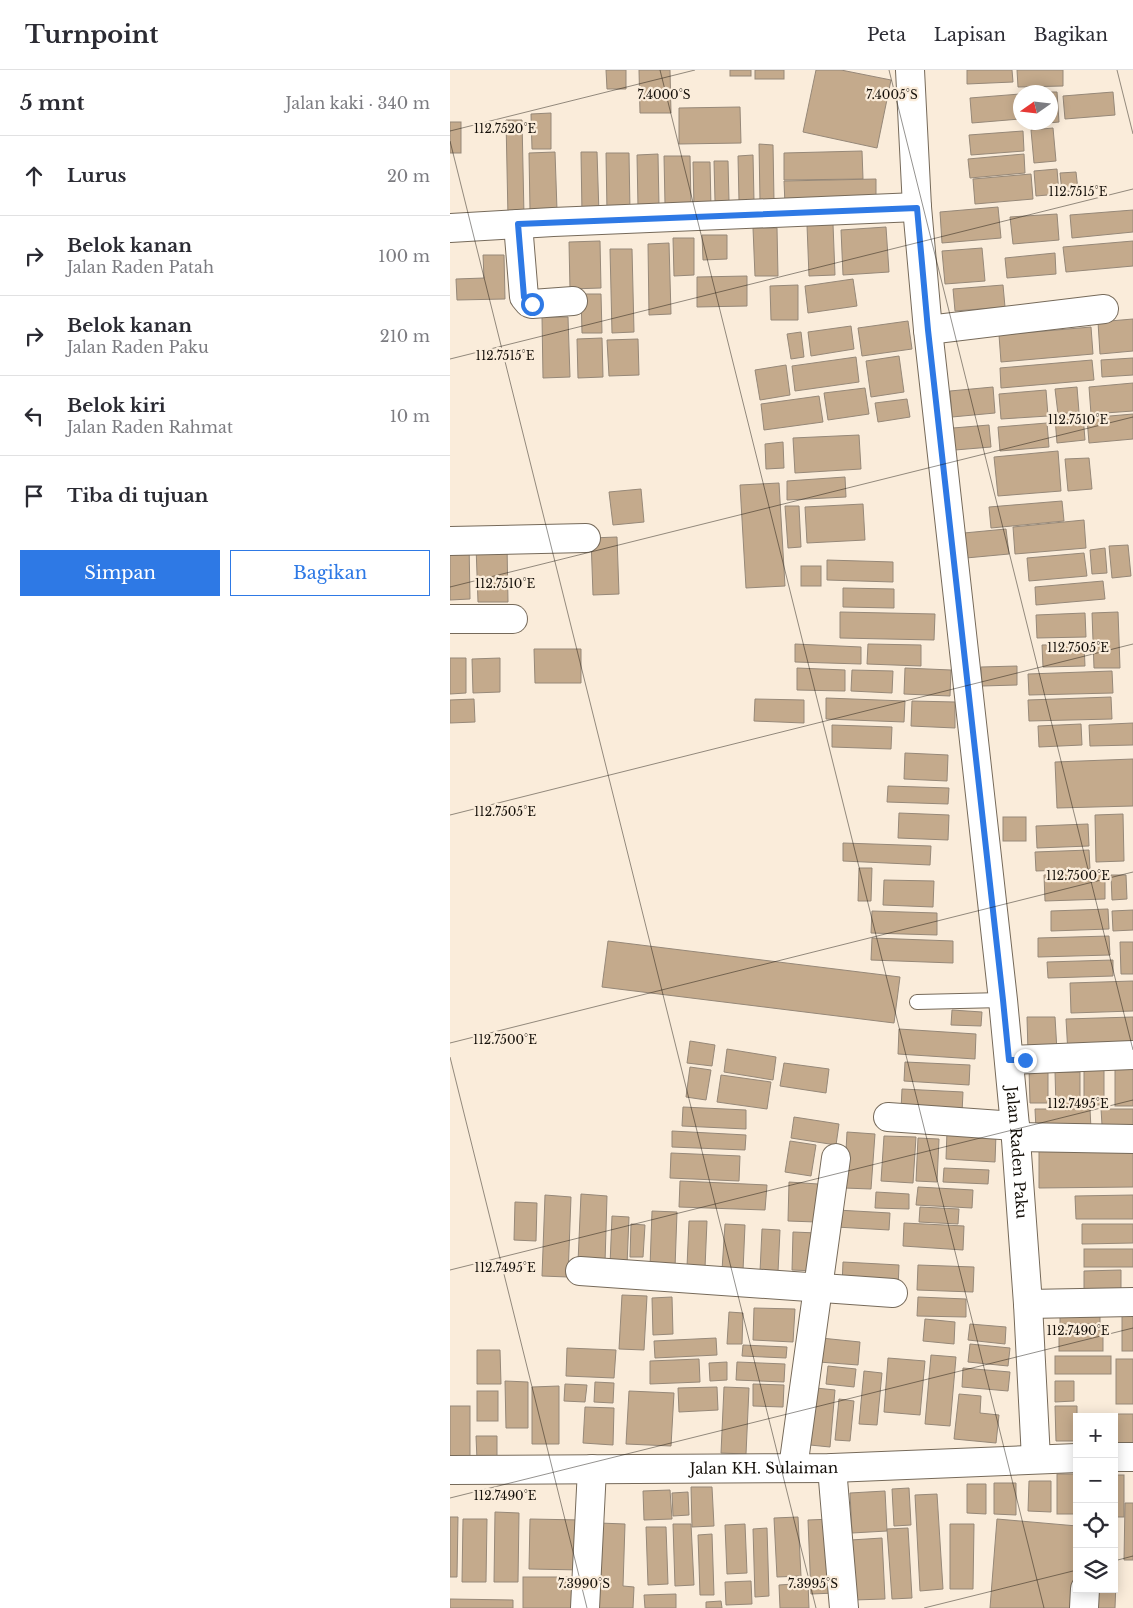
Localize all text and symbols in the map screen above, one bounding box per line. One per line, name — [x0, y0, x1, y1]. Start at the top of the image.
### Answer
text: Turnpoint — [25, 20, 158, 49]
text: Peta — [867, 24, 906, 46]
text: Lapisan — [934, 24, 1006, 46]
text: Bagikan — [1034, 24, 1108, 46]
north arrow — [1013, 85, 1058, 130]
text: 7.4000°S — [637, 87, 691, 102]
text: 7.4005°S — [866, 87, 918, 102]
text: 5 mnt — [20, 90, 85, 116]
text: Jalan kaki · 340 m — [286, 93, 430, 113]
text: 112.7520°E — [474, 121, 537, 136]
icon: ahead — [20, 162, 48, 190]
text: Lurus — [67, 164, 126, 187]
text: 20 m — [387, 166, 430, 186]
text: 112.7515°E — [1049, 184, 1108, 199]
text: Belok kanan — [67, 234, 192, 257]
icon: right — [20, 242, 48, 270]
text: 100 m — [378, 246, 430, 266]
text: Jalan Raden Patah — [67, 257, 214, 277]
route start — [521, 293, 544, 316]
text: Belok kanan — [67, 314, 192, 337]
icon: right — [20, 322, 48, 350]
text: 210 m — [380, 326, 430, 346]
text: Jalan Raden Paku — [67, 337, 209, 357]
text: 112.7515°E — [476, 348, 535, 363]
text: Belok kiri — [67, 394, 166, 417]
icon: left — [20, 402, 48, 430]
text: 10 m — [390, 406, 430, 426]
text: 112.7510°E — [1048, 412, 1109, 427]
text: Jalan Raden Rahmat — [67, 417, 233, 437]
icon: arrive — [20, 482, 48, 510]
text: Tiba di tujuan — [67, 484, 208, 507]
button: Simpan — [20, 550, 220, 596]
button: Bagikan — [230, 550, 430, 596]
text: 112.7510°E — [475, 576, 536, 591]
text: 112.7505°E — [1047, 640, 1109, 655]
text: 112.7505°E — [474, 804, 536, 819]
text: 112.7500°E — [1046, 868, 1110, 883]
text: 112.7500°E — [473, 1032, 537, 1047]
route end — [1014, 1049, 1037, 1072]
street label: Jalan Raden Paku — [1002, 1083, 1032, 1219]
text: 112.7495°E — [1047, 1096, 1109, 1111]
text: 112.7495°E — [474, 1260, 536, 1275]
text: 112.7490°E — [1046, 1323, 1110, 1338]
map controls — [1073, 1413, 1118, 1593]
button: + — [1073, 1413, 1118, 1458]
street label: Jalan KH. Sulaiman — [688, 1458, 839, 1478]
button: − — [1073, 1458, 1118, 1503]
text: 112.7490°E — [473, 1488, 537, 1503]
button: locate — [1073, 1503, 1118, 1548]
button: layers — [1073, 1548, 1118, 1593]
text: 7.3990°S — [558, 1576, 610, 1591]
text: 7.3995°S — [788, 1576, 838, 1591]

